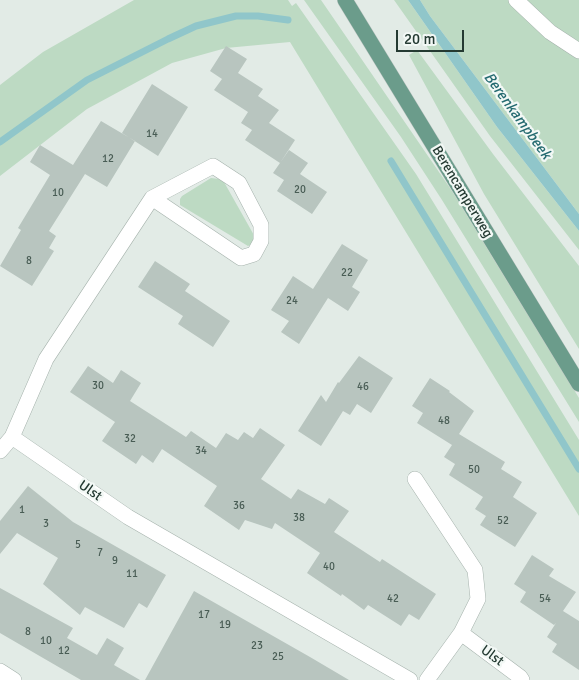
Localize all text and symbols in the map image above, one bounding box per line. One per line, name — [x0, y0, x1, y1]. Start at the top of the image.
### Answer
scale bar — [399, 20, 466, 52]
text: 20 m — [404, 30, 435, 48]
water label: Berenkampbeek — [479, 69, 555, 163]
house number: 14 — [146, 127, 158, 141]
street label: Berencamperweg — [428, 143, 496, 241]
house number: 12 — [102, 152, 114, 166]
house number: 20 — [294, 183, 306, 197]
house number: 10 — [52, 186, 64, 200]
house number: 8 — [26, 254, 32, 268]
house number: 22 — [341, 266, 353, 280]
house number: 24 — [286, 294, 298, 308]
house number: 30 — [92, 379, 104, 393]
house number: 46 — [357, 380, 369, 394]
house number: 48 — [438, 414, 450, 428]
house number: 32 — [124, 432, 136, 446]
house number: 34 — [195, 444, 207, 458]
house number: 50 — [468, 463, 480, 477]
street label: Ulst — [75, 477, 105, 505]
house number: 36 — [233, 499, 245, 513]
house number: 1 — [19, 503, 25, 517]
house number: 38 — [293, 511, 305, 525]
house number: 52 — [497, 514, 509, 528]
house number: 3 — [43, 517, 49, 531]
house number: 5 — [75, 538, 81, 552]
house number: 7 — [97, 546, 103, 560]
house number: 9 — [112, 554, 118, 568]
house number: 40 — [323, 560, 335, 574]
house number: 11 — [126, 567, 138, 581]
house number: 42 — [387, 592, 399, 606]
house number: 54 — [539, 592, 551, 606]
house number: 17 — [198, 608, 210, 622]
house number: 19 — [219, 618, 231, 632]
house number: 8 — [25, 625, 31, 639]
house number: 10 — [40, 634, 52, 648]
house number: 23 — [251, 639, 263, 653]
street label: Ulst — [477, 642, 507, 670]
house number: 12 — [58, 644, 70, 658]
house number: 25 — [272, 650, 284, 664]

